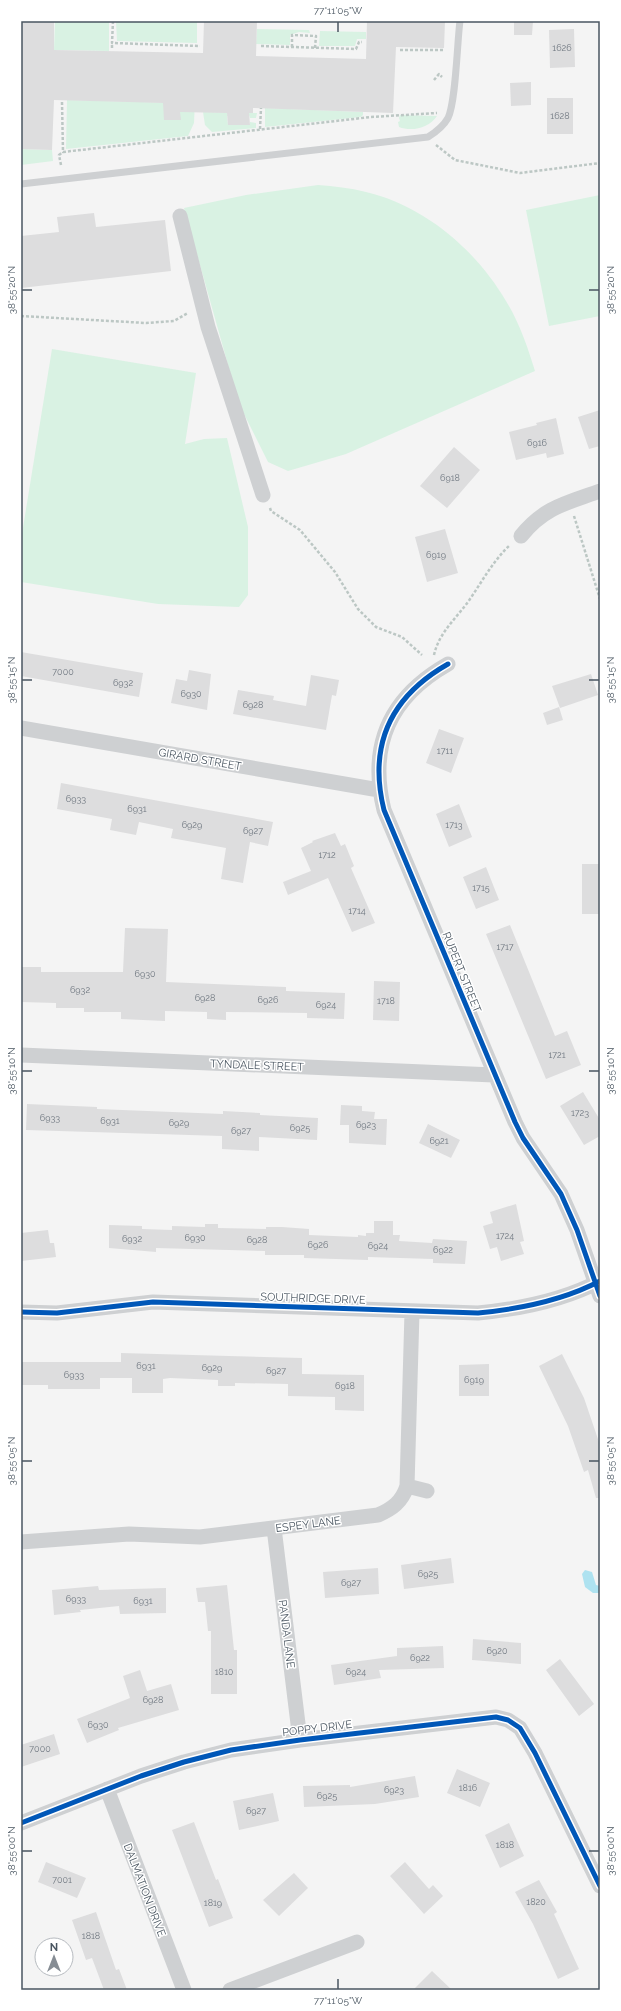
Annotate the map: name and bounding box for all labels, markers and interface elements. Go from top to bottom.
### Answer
text: 77°11'05"W [314,5,363,16]
house number: 1626 [552,43,572,53]
house number: 1628 [550,111,570,121]
text: 38°55'20"N [6,266,17,314]
text: 38°55'20"N [605,266,616,314]
house number: 6916 [527,438,548,448]
house number: 6918 [440,473,460,483]
house number: 6919 [426,550,446,560]
text: 38°55'15"N [6,657,17,703]
text: 38°55'15"N [605,657,616,703]
house number: 7000 [52,667,74,677]
house number: 6932 [113,678,133,688]
house number: 6930 [180,689,202,699]
house number: 6928 [243,700,263,710]
street label: GIRARD STREET [158,746,243,773]
house number: 1711 [437,746,453,756]
house number: 6933 [66,794,86,804]
house number: 6931 [127,804,147,814]
house number: 6929 [182,820,202,830]
house number: 1713 [445,820,463,830]
house number: 6927 [243,826,263,836]
house number: 1712 [318,850,336,860]
house number: 1715 [472,883,490,893]
house number: 1714 [348,906,366,916]
street label: RUPERT STREET [439,930,484,1015]
house number: 1717 [496,942,514,952]
house number: 6930 [134,969,156,979]
house number: 6932 [70,985,90,995]
house number: 6928 [195,993,215,1003]
house number: 6926 [258,995,279,1005]
house number: 1718 [377,996,395,1006]
house number: 6924 [316,1000,336,1010]
text: 38°55'10"N [6,1047,17,1095]
text: 38°55'10"N [605,1047,616,1095]
house number: 1721 [548,1050,566,1060]
street label: TYNDALE STREET [210,1057,304,1074]
house number: 1723 [571,1108,589,1118]
house number: 6933 [40,1113,60,1123]
house number: 6931 [100,1116,120,1126]
house number: 6929 [169,1118,189,1128]
house number: 6923 [356,1120,376,1130]
house number: 6925 [290,1123,310,1133]
house number: 6927 [231,1126,251,1136]
house number: 6921 [429,1136,449,1146]
house number: 1724 [496,1231,514,1241]
house number: 6930 [184,1233,206,1243]
house number: 6932 [122,1234,142,1244]
house number: 6928 [247,1235,267,1245]
house number: 6926 [308,1240,329,1250]
house number: 6924 [368,1241,388,1251]
house number: 6922 [433,1245,453,1255]
street label: SOUTHRIDGE DRIVE [260,1290,366,1307]
house number: 6931 [136,1361,156,1371]
house number: 6929 [202,1363,222,1373]
house number: 6927 [266,1366,286,1376]
house number: 6933 [64,1370,84,1380]
house number: 6919 [464,1375,484,1385]
house number: 6918 [335,1381,355,1391]
text: 38°55'05"N [6,1437,17,1485]
text: 38°55'05"N [605,1437,616,1485]
street label: ESPEY LANE [275,1514,342,1535]
house number: 6925 [418,1569,438,1579]
house number: 6927 [341,1578,361,1588]
house number: 6933 [66,1594,86,1604]
house number: 6931 [133,1596,153,1606]
street label: PANDA LANE [276,1599,297,1669]
house number: 6920 [487,1646,508,1656]
house number: 6922 [410,1653,430,1663]
house number: 1810 [215,1667,234,1677]
house number: 6924 [346,1667,366,1677]
house number: 6928 [143,1695,163,1705]
street label: POPPY DRIVE [281,1718,353,1739]
house number: 6930 [87,1720,109,1730]
house number: 7000 [29,1744,51,1754]
house number: 1816 [459,1783,478,1793]
house number: 6923 [384,1785,404,1795]
house number: 6925 [317,1791,337,1801]
house number: 6927 [246,1806,266,1816]
text: 38°55'00"N [6,1826,17,1876]
text: 38°55'00"N [605,1826,616,1876]
house number: 1818 [496,1840,514,1850]
street label: DALMATION DRIVE [121,1842,168,1939]
house number: 7001 [52,1875,72,1885]
house number: 1820 [526,1897,546,1907]
house number: 1819 [204,1898,222,1908]
house number: 1818 [82,1931,100,1941]
north arrow [34,1937,74,1977]
text: N [50,1941,58,1954]
text: 77°11'05"W [314,1995,363,2006]

